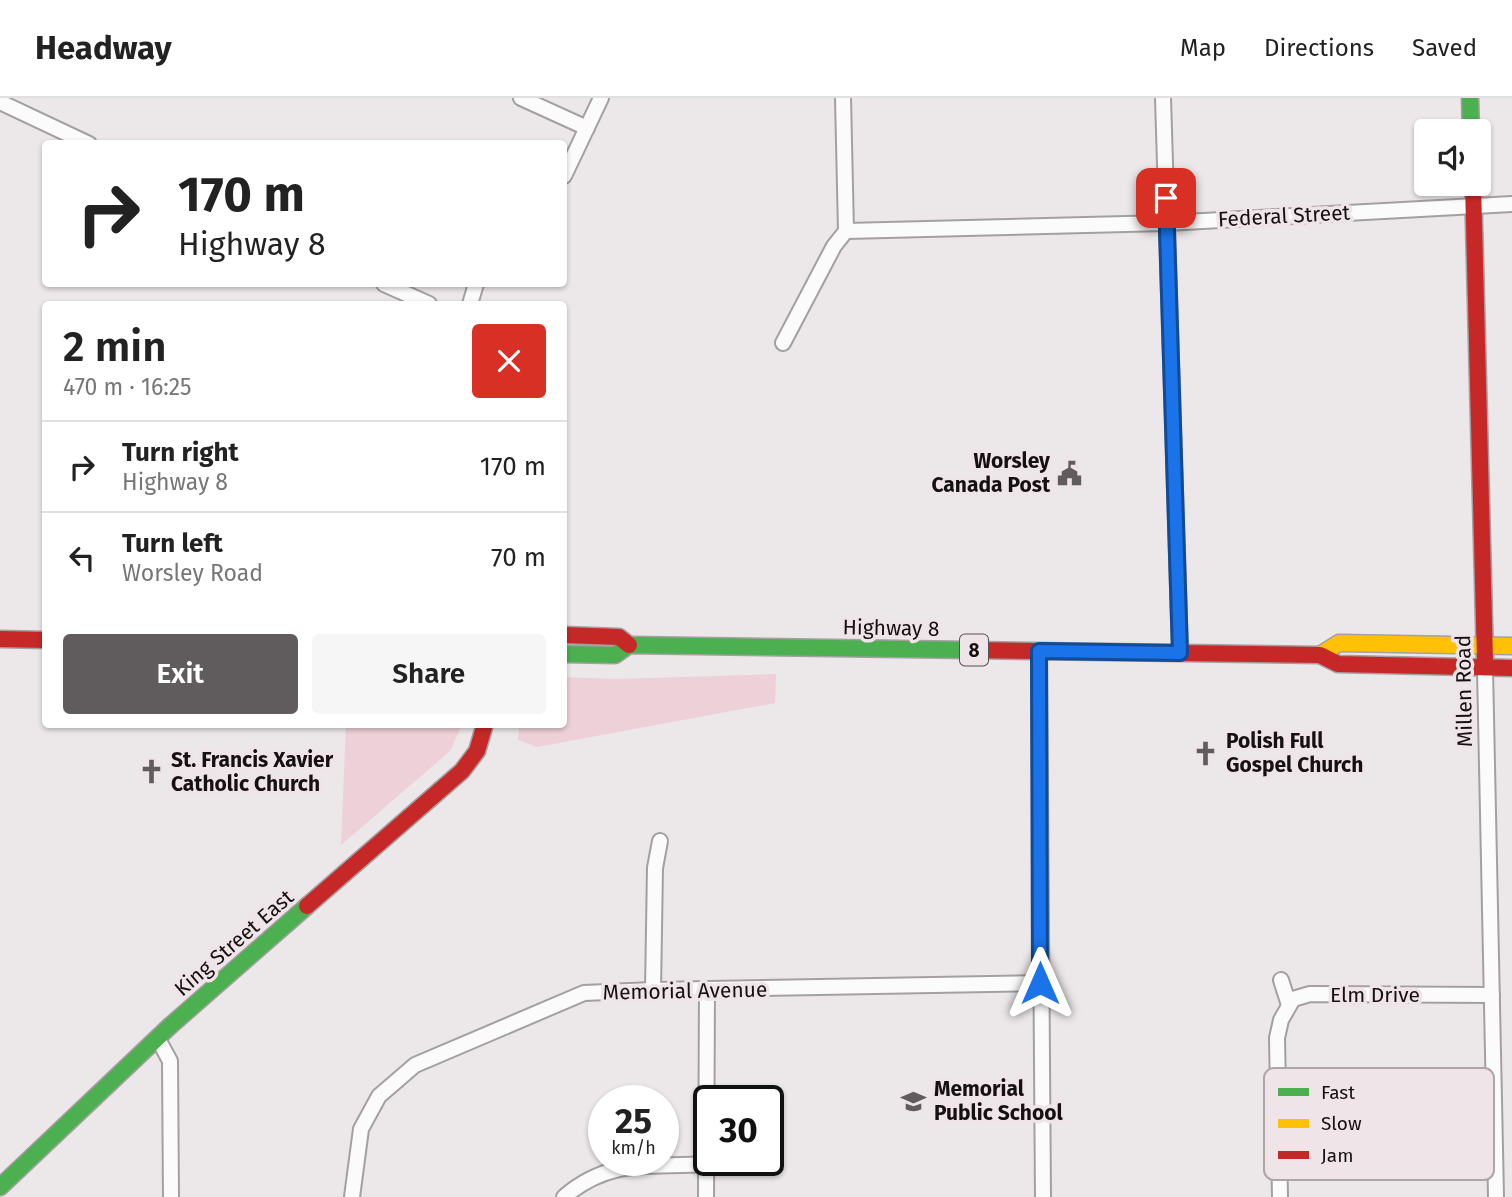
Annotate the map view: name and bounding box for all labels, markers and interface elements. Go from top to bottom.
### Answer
text: Headway [35,28,172,68]
text: Map [1180,34,1226,62]
text: Directions [1264,34,1374,62]
text: Saved [1412,34,1477,62]
map controls [1414,119,1491,196]
button: sound [1414,119,1491,196]
text: 170 m [178,165,305,224]
icon: right [63,168,154,259]
pin [1136,168,1196,228]
icon: arrive [1147,179,1185,217]
street label: Federal Street [1217,200,1351,232]
text: Highway 8 [178,225,326,263]
text: 2 min [63,322,167,372]
button: close [472,324,546,398]
text: 470 m · 16:25 [63,373,192,401]
text: Turn right [122,437,239,468]
icon: right [63,448,101,486]
place label: Worsley Canada Post [931,448,1051,498]
text: 170 m [480,451,546,482]
public building icon: Worsley Canada Post [1056,459,1084,487]
text: Highway 8 [122,468,228,496]
text: Turn left [122,528,223,559]
icon: left [63,539,101,577]
text: 70 m [491,542,546,573]
text: Worsley Road [122,559,263,587]
street label: Highway 8 [842,614,940,642]
button: Exit [63,634,298,714]
button: Share [312,634,546,714]
road number: 8 [960,635,988,666]
street label: Millen Road [1450,635,1478,747]
place label: Polish Full Gospel Church [1226,728,1363,778]
church icon: Polish Full Gospel Church [1192,739,1220,767]
place label: St. Francis Xavier Catholic Church [171,747,334,797]
church icon: St. Francis Xavier Catholic Church [137,758,165,786]
street label: King Street East [169,884,299,1002]
position arrow [1003,946,1077,1020]
street label: Memorial Avenue [602,977,768,1005]
street label: Elm Drive [1330,982,1420,1008]
legend [1264,1068,1494,1180]
place label: Memorial Public School [934,1076,1064,1126]
text: Fast [1321,1081,1355,1104]
speed limit sign: 30 [693,1085,784,1176]
school or university icon: Memorial Public School [900,1087,928,1115]
text: 25 [615,1100,652,1142]
text: Slow [1321,1112,1362,1135]
text: km/h [611,1137,656,1159]
text: Jam [1321,1144,1353,1167]

